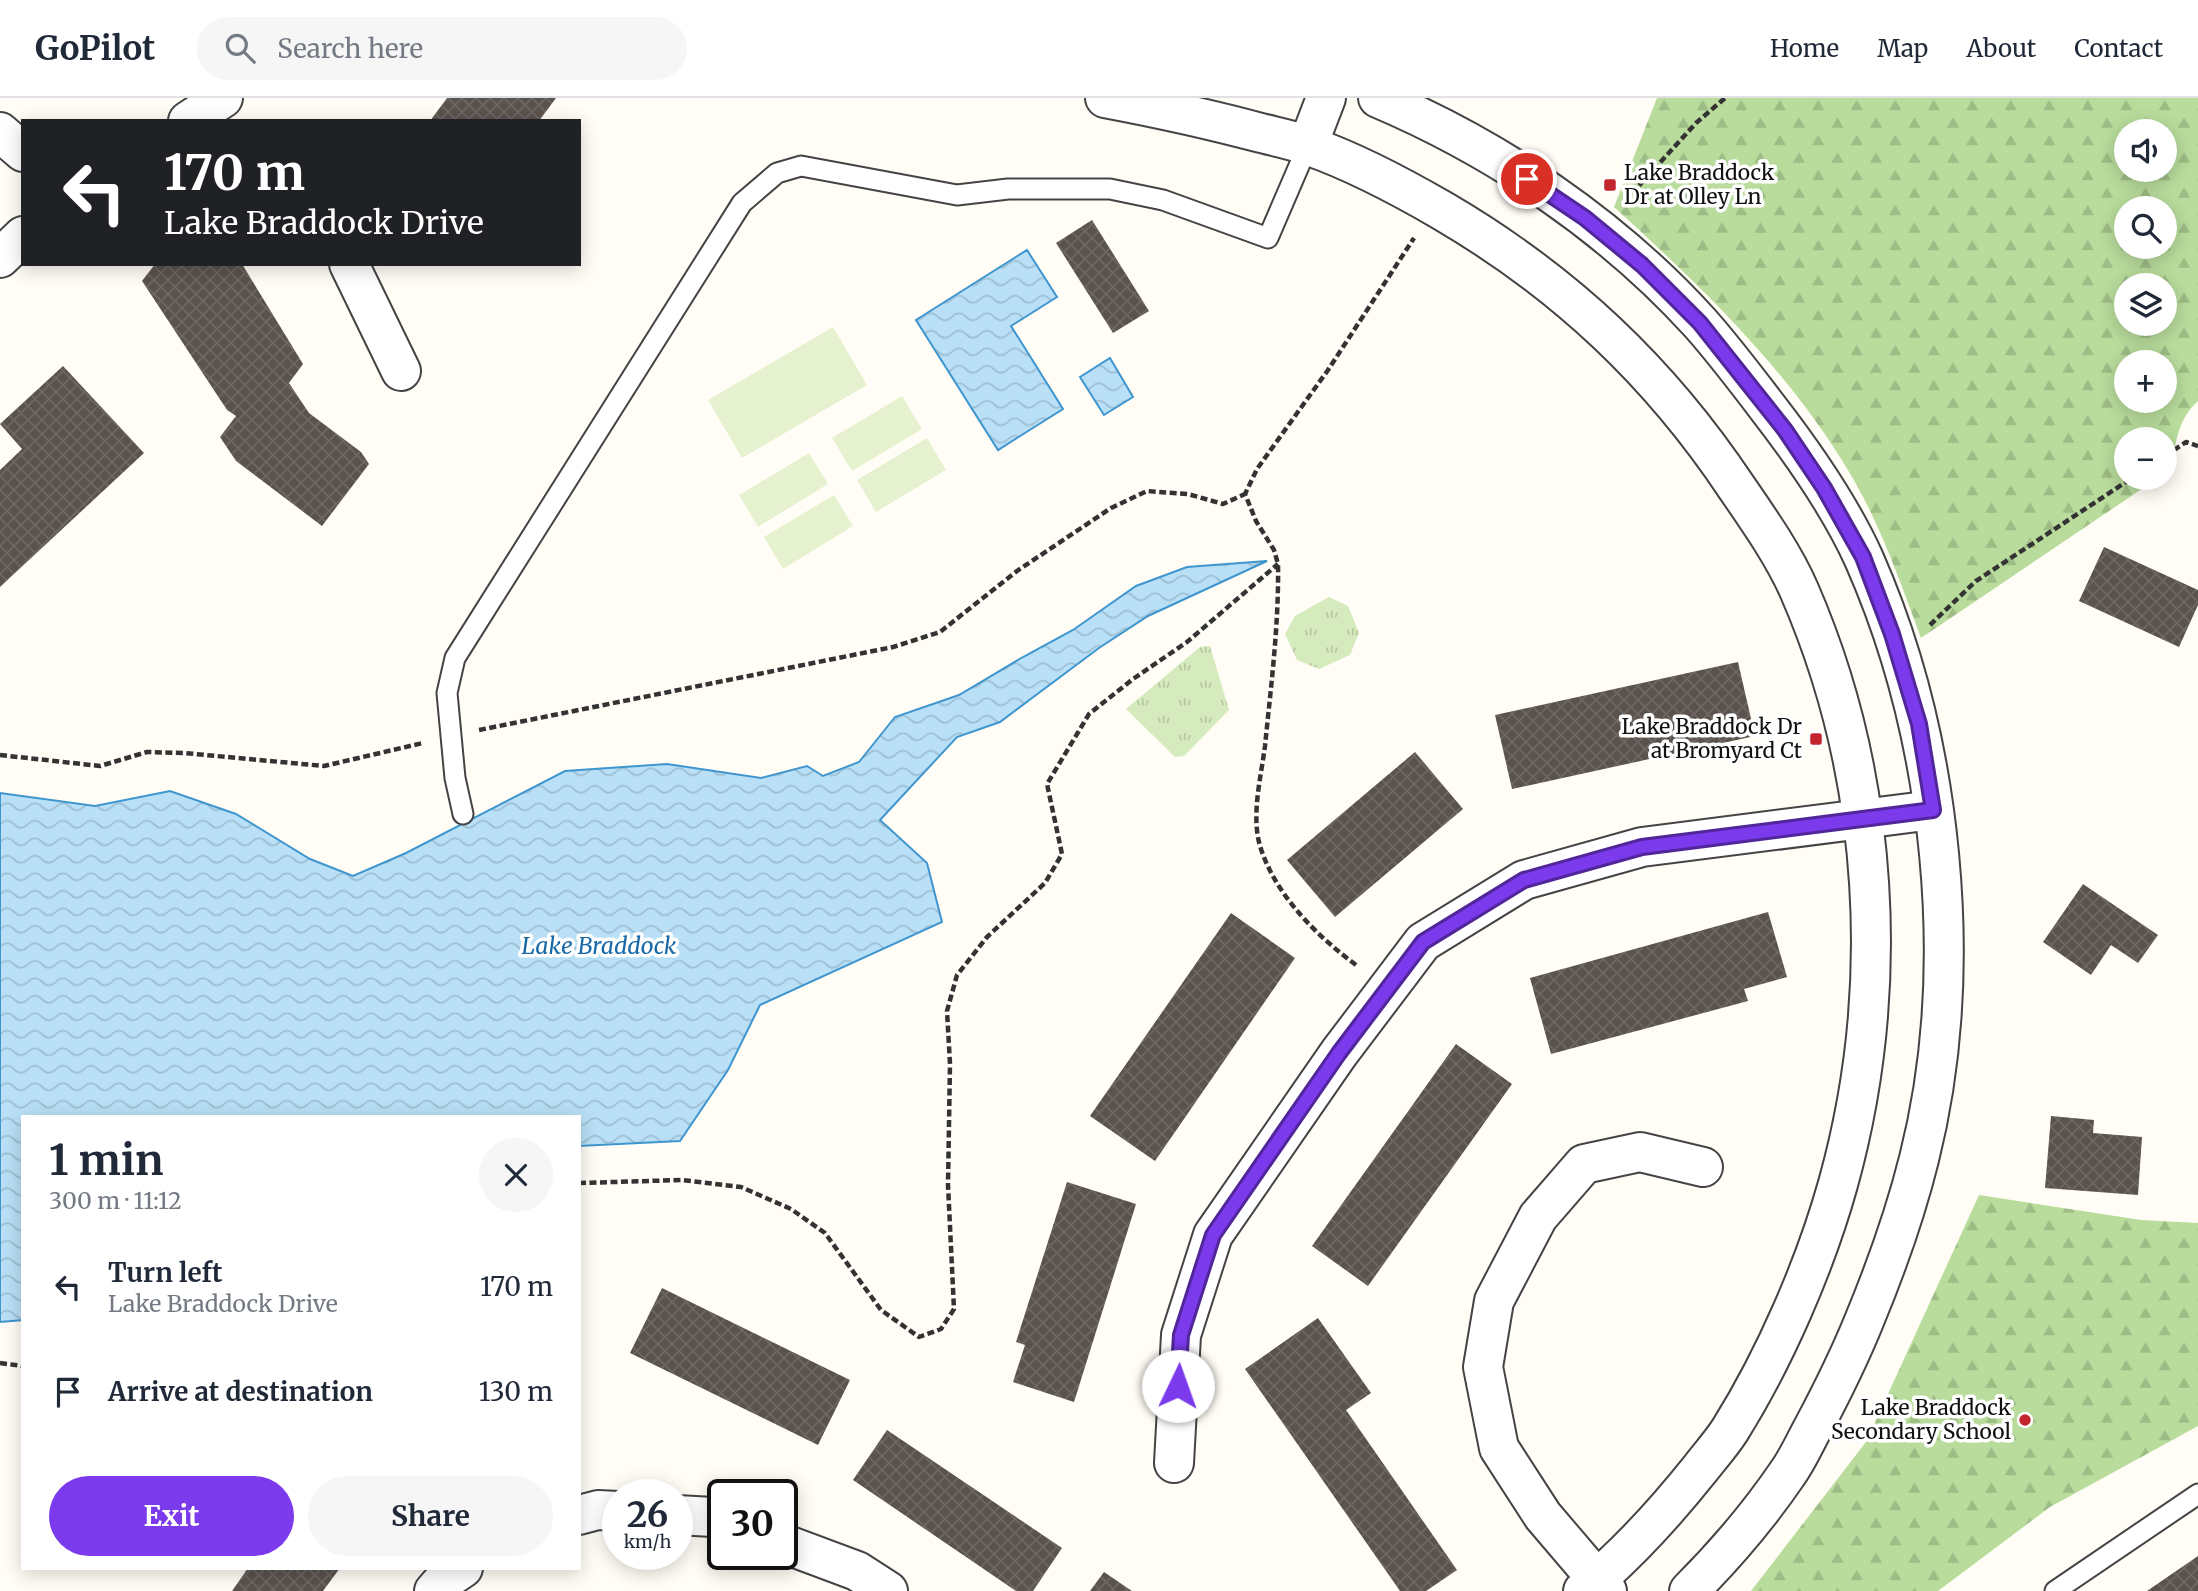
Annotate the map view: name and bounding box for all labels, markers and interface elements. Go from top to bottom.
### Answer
search box [197,17,687,80]
text: GoPilot [35,28,155,69]
icon: search [221,29,259,67]
text: Search here [277,32,423,65]
text: Home [1770,33,1839,64]
text: Map [1877,33,1928,64]
text: About [1966,33,2036,64]
text: Contact [2074,33,2163,64]
map controls [2114,119,2177,490]
button: sound [2114,119,2177,182]
text: 170 m [164,142,305,203]
icon: left [49,147,140,238]
pin [1497,149,1557,209]
place label: Lake Braddock Dr at Olley Ln [1624,159,1775,210]
icon: arrive [1508,160,1546,198]
marker: Lake Braddock Dr at Olley Ln [1602,177,1618,193]
button: search [2114,196,2177,259]
text: Lake Braddock Drive [164,203,484,243]
button: layers [2114,273,2177,336]
button: + [2114,350,2177,413]
button: − [2114,427,2177,490]
place label: Lake Braddock Dr at Bromyard Ct [1622,713,1802,764]
marker: Lake Braddock Dr at Bromyard Ct [1808,731,1824,747]
water label: Lake Braddock [522,931,677,960]
text: 1 min [49,1134,163,1186]
button: close [479,1138,553,1212]
text: 300 m · 11:12 [49,1186,182,1215]
text: Turn left [108,1256,222,1289]
icon: left [49,1268,87,1306]
text: 170 m [480,1270,553,1303]
text: Lake Braddock Drive [108,1289,338,1318]
position arrow [1141,1349,1215,1423]
icon: arrive [49,1373,87,1411]
text: Arrive at destination [108,1375,373,1408]
text: 130 m [479,1375,553,1408]
place label: Lake Braddock Secondary School [1831,1394,2012,1445]
marker: Lake Braddock Secondary School [2017,1412,2033,1428]
button: Exit [49,1476,294,1556]
button: Share [308,1476,553,1556]
speed limit sign: 30 [707,1479,798,1570]
text: 26 [627,1493,668,1537]
text: km/h [624,1530,671,1553]

